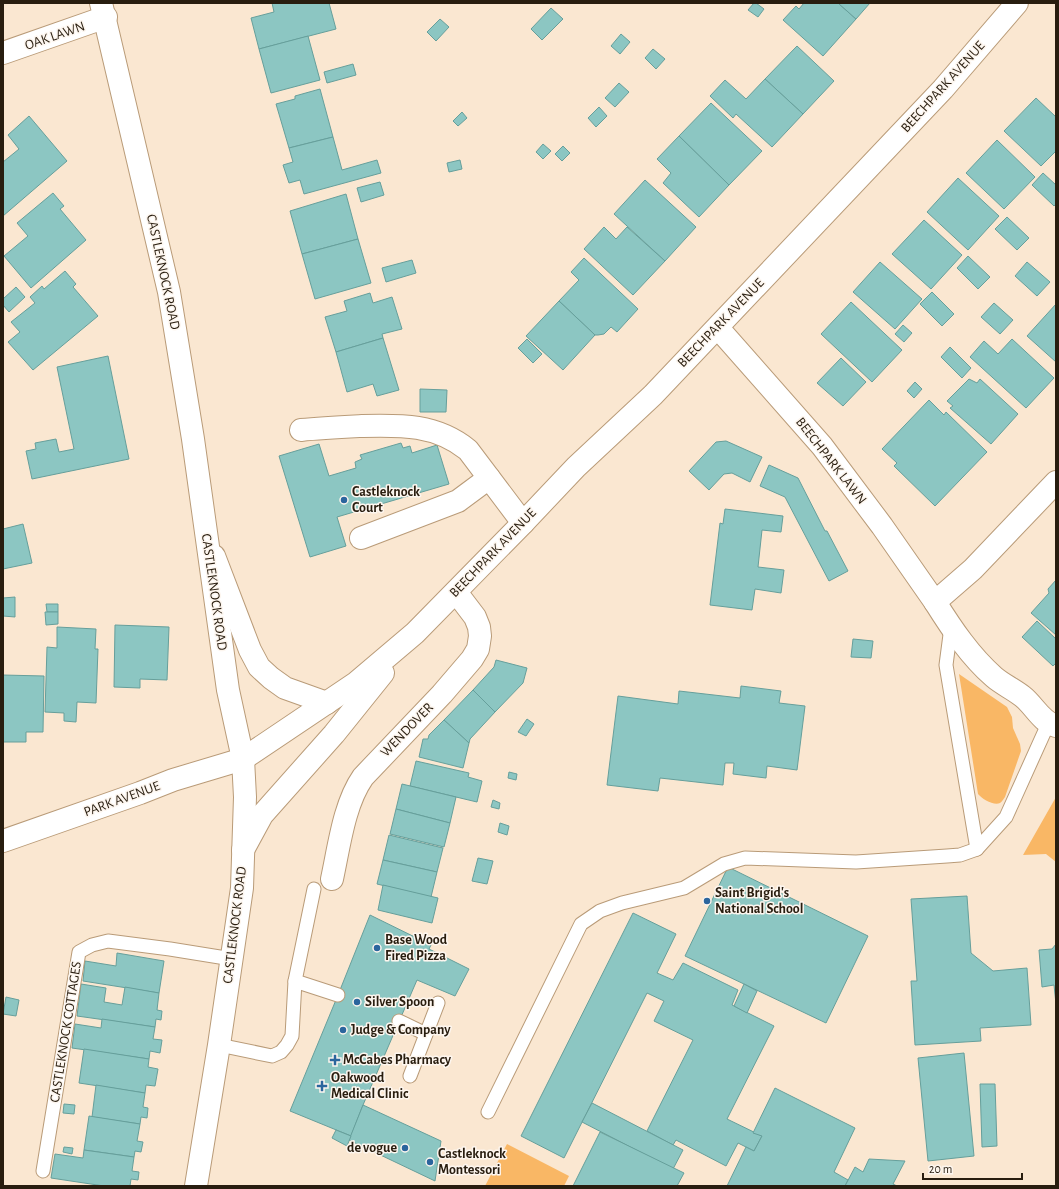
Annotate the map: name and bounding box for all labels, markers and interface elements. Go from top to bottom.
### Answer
street label: OAK LAWN [23,19,87,53]
street label: BEECHPARK AVENUE [898,38,988,135]
street label: CASTLEKNOCK ROAD [144,213,182,331]
street label: BEECHPARK AVENUE [675,276,767,370]
street label: BEECHPARK LAWN [793,415,869,507]
place label: Castleknock Court [352,485,420,515]
marker: Castleknock Court [339,495,349,505]
street label: BEECHPARK AVENUE [447,506,539,600]
street label: CASTLEKNOCK ROAD [199,533,229,651]
street label: WENDOVER [378,700,436,760]
street label: PARK AVENUE [82,779,162,819]
street label: CASTLEKNOCK ROAD [221,866,249,984]
place label: Saint Brigid's National School [715,886,803,916]
marker: Saint Brigid's National School [702,896,712,906]
place label: Base Wood Fired Pizza [385,933,448,963]
marker: Base Wood Fired Pizza [372,943,382,953]
street label: CASTLEKNOCK COTTAGES [48,961,84,1103]
place label: Silver Spoon [365,995,434,1009]
marker: Silver Spoon [352,997,362,1007]
place label: Judge & Company [351,1023,451,1037]
marker: Judge & Company [338,1025,348,1035]
place label: McCabes Pharmacy [343,1053,452,1067]
marker: McCabes Pharmacy [330,1055,340,1065]
place label: Oakwood Medical Clinic [331,1071,409,1101]
marker: Oakwood Medical Clinic [316,1080,328,1092]
place label: de vogue [347,1141,397,1155]
marker: de vogue [400,1143,410,1153]
place label: Castleknock Montessori [438,1147,506,1177]
scale bar [923,1155,1022,1181]
marker: Castleknock Montessori [425,1157,435,1167]
text: 20 m [929,1163,952,1175]

